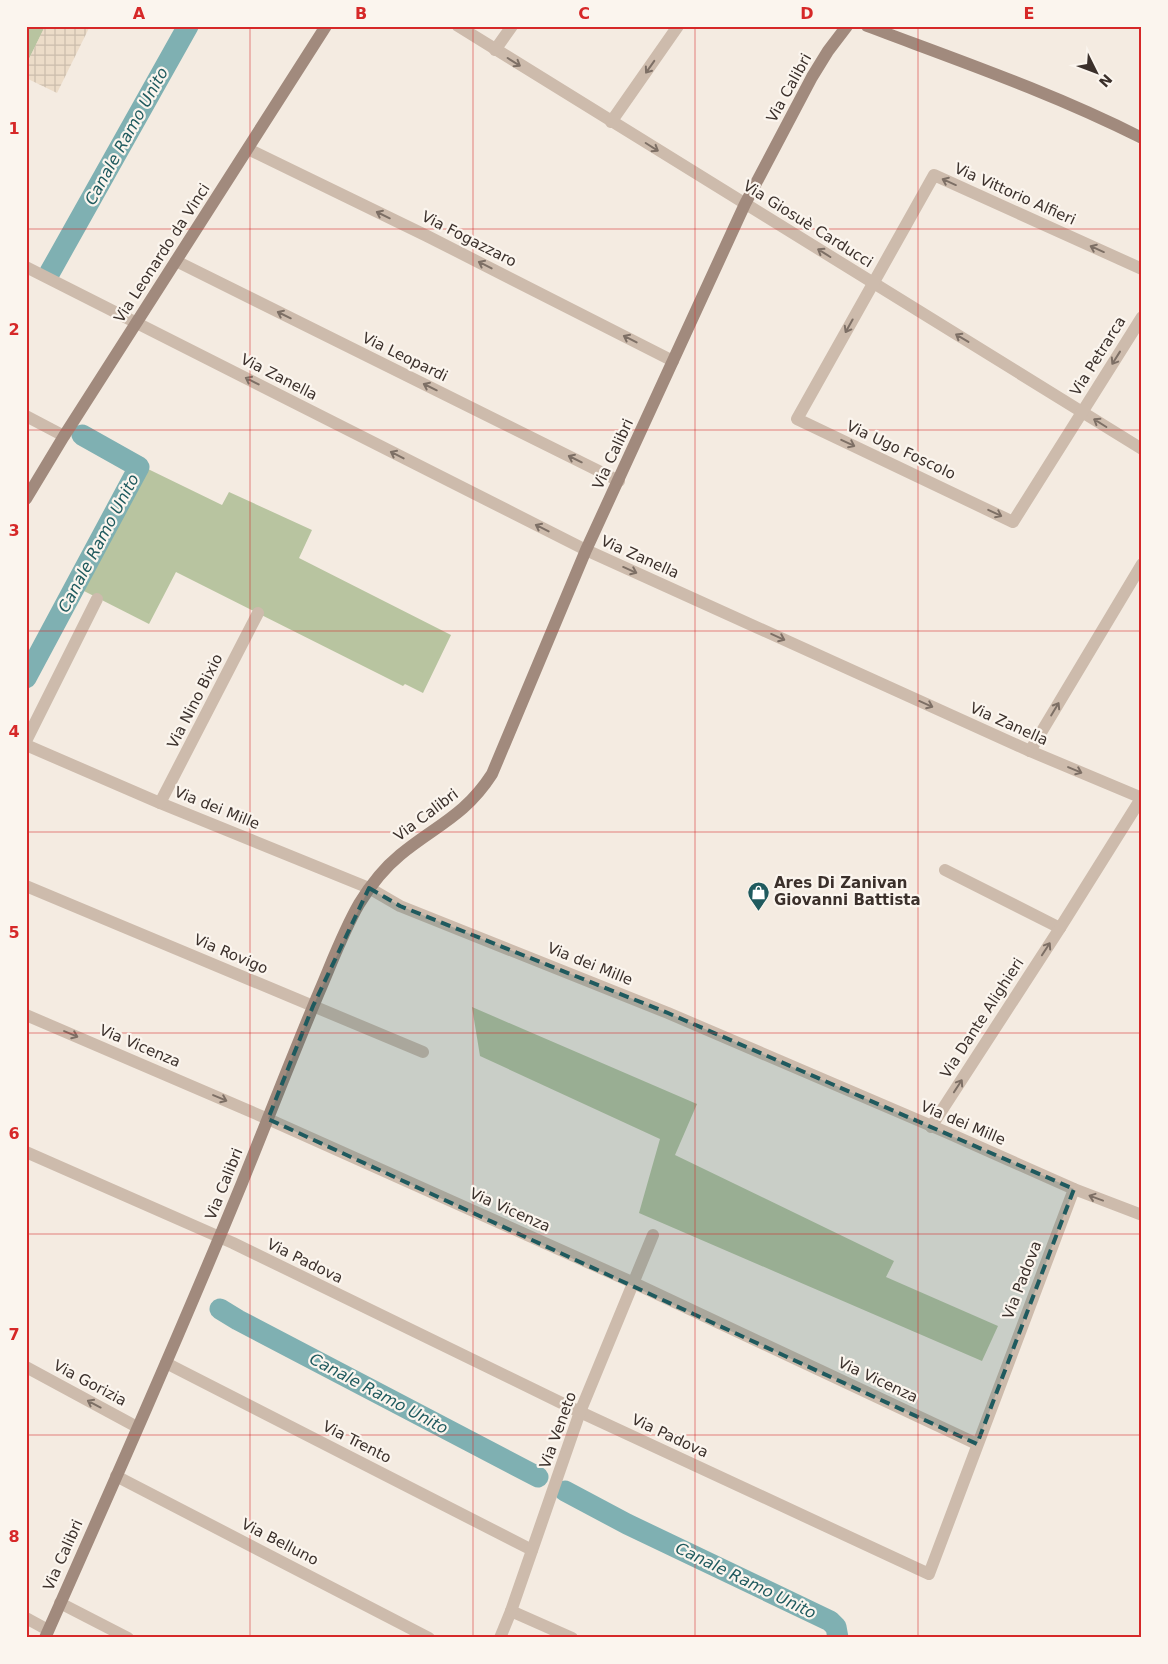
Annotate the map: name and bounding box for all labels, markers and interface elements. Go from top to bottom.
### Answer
text: A [133,4,146,23]
text: B [355,4,367,23]
text: C [578,4,590,23]
text: D [800,4,814,23]
text: E [1024,4,1034,23]
north arrow [1070,48,1120,98]
street label: Via Calibri [763,50,815,126]
one-way arrow [507,56,521,67]
one-way arrow [645,59,655,73]
water label: Canale Ramo Unito [81,64,172,208]
text: N [1096,71,1116,90]
text: 1 [8,119,20,138]
one-way arrow [645,143,659,153]
street label: Via Vittorio Alfieri [952,159,1078,229]
street label: Via Giosuè Carducci [740,177,876,271]
one-way arrow [942,177,957,186]
street label: Via Leonardo da Vinci [110,180,214,326]
street label: Via Fogazzaro [419,207,519,271]
one-way arrow [376,210,391,219]
one-way arrow [1090,243,1105,253]
one-way arrow [817,248,831,258]
one-way arrow [478,260,493,269]
one-way arrow [277,310,292,319]
street label: Via Petrarca [1066,313,1130,399]
one-way arrow [843,318,853,333]
text: 2 [8,320,20,339]
street label: Via Leopardi [359,329,451,385]
one-way arrow [955,333,969,343]
one-way arrow [622,334,637,344]
street label: Via Zanella [238,350,320,404]
one-way arrow [1111,351,1121,365]
one-way arrow [245,376,260,386]
one-way arrow [422,382,437,392]
street label: Via Calibri [589,416,637,492]
street label: Via Ugo Foscolo [844,417,958,483]
one-way arrow [1094,418,1108,428]
one-way arrow [840,439,855,448]
one-way arrow [390,450,405,460]
one-way arrow [568,454,583,463]
water label: Canale Ramo Unito [54,471,143,616]
one-way arrow [987,509,1002,518]
text: 3 [8,521,20,540]
one-way arrow [535,523,550,533]
street label: Via Zanella [598,532,682,582]
one-way arrow [622,566,637,576]
one-way arrow [770,633,785,643]
street label: Via Nino Bixio [163,651,227,751]
street label: Via Zanella [967,699,1051,749]
one-way arrow [918,700,933,710]
one-way arrow [1050,703,1060,717]
text: 4 [8,722,20,741]
one-way arrow [1067,766,1082,776]
street label: Via dei Mille [172,783,262,833]
street label: Via Calibri [390,785,462,845]
place label: Ares Di Zanivan Giovanni Battista [774,874,921,909]
shop icon: Ares Di Zanivan Giovanni Battista [746,880,770,911]
text: 5 [8,923,20,942]
street label: Via Rovigo [191,930,271,978]
street label: Via dei Mille [545,939,635,989]
one-way arrow [1041,943,1051,957]
street label: Via Dante Alighieri [936,955,1028,1081]
street label: Via Vicenza [97,1021,183,1071]
one-way arrow [63,1029,78,1039]
one-way arrow [953,1079,963,1093]
one-way arrow [212,1094,227,1104]
street label: Via dei Mille [918,1097,1008,1149]
text: 6 [8,1124,20,1143]
street label: Via Calibri [201,1145,247,1223]
street label: Via Vicenza [467,1184,553,1236]
one-way arrow [1089,1192,1104,1202]
street label: Via Padova [264,1235,346,1287]
street label: Via Padova [999,1238,1045,1322]
text: 7 [8,1325,20,1344]
water label: Canale Ramo Unito [306,1349,451,1438]
street label: Via Vicenza [835,1354,921,1406]
street label: Via Gorizia [50,1356,130,1410]
street label: Via Veneto [536,1389,580,1471]
one-way arrow [87,1399,102,1409]
street label: Via Padova [629,1410,711,1462]
street label: Via Trento [320,1417,394,1467]
street label: Via Belluno [238,1515,322,1569]
street label: Via Calibri [39,1517,87,1593]
text: 8 [8,1527,20,1546]
water label: Canale Ramo Unito [672,1538,819,1623]

